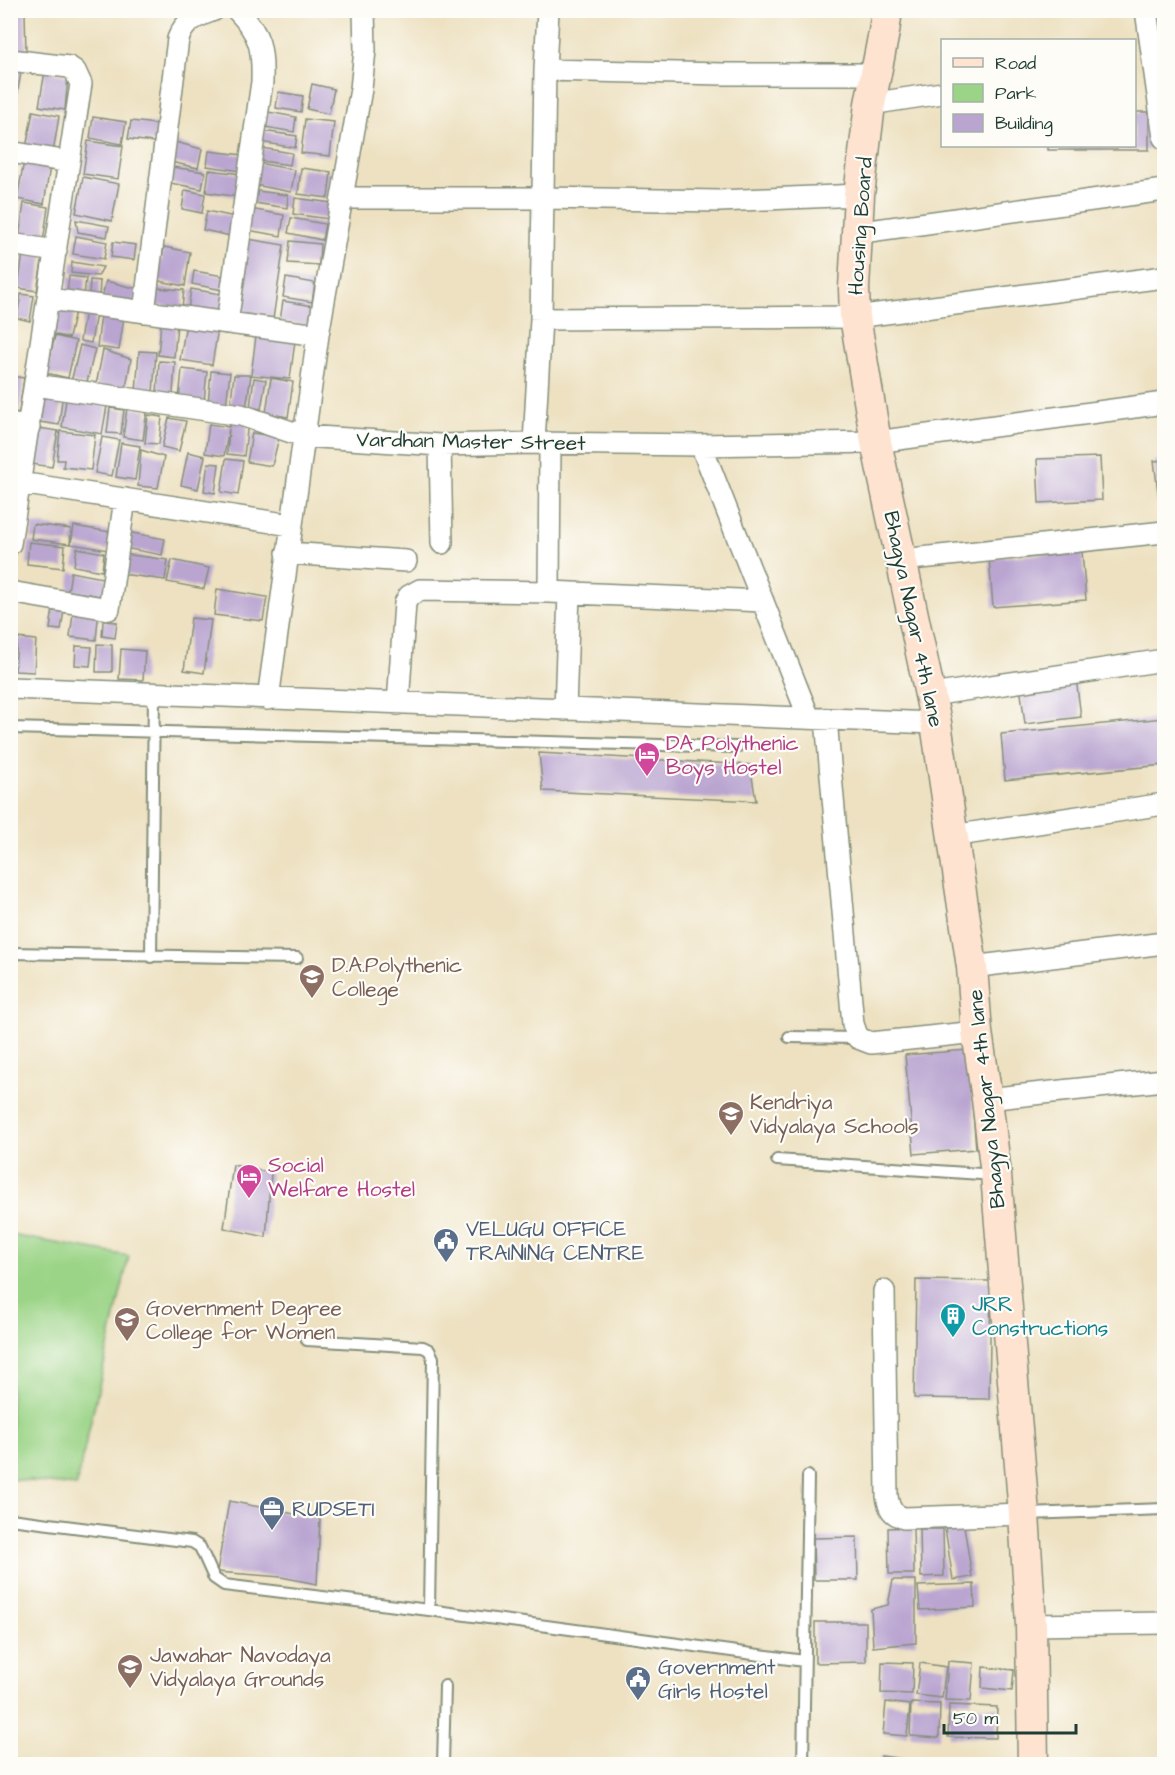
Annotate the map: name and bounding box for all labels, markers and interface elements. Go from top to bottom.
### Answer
legend [941,39,1136,147]
text: Road [995,51,1036,76]
text: Park [995,81,1037,106]
text: Building [995,111,1053,137]
street label: Housing Board [841,156,882,296]
street label: Vardhan Master Street [356,425,586,458]
street label: Bhagya Nagar 4th lane [874,508,951,730]
place label: DA Polythenic Boys Hostel [666,729,799,784]
hotel icon: DA Polythenic Boys Hostel [632,740,662,778]
place label: D.A.Polythenic College [332,951,462,1006]
school or university icon: D.A.Polythenic College [297,962,327,1000]
street label: Bhagya Nagar 4th lane [961,988,1014,1210]
place label: Kendriya Vidyalaya Schools [750,1088,919,1143]
school or university icon: Kendriya Vidyalaya Schools [716,1099,746,1137]
place label: Social Welfare Hostel [268,1151,415,1204]
hotel icon: Social Welfare Hostel [234,1162,264,1200]
place label: VELUGU OFFICE TRAINING CENTRE [466,1215,645,1268]
public building icon: VELUGU OFFICE TRAINING CENTRE [431,1226,461,1264]
place label: JRR Constructions [972,1290,1108,1343]
place label: Government Degree College for Women [146,1294,342,1349]
building icon: JRR Constructions [938,1301,968,1339]
school or university icon: Government Degree College for Women [112,1305,142,1343]
office icon: RUDSETI [257,1494,287,1532]
place label: RUDSETI [292,1495,375,1524]
place label: Jawahar Navodaya Vidyalaya Grounds [150,1641,331,1696]
school or university icon: Jawahar Navodaya Vidyalaya Grounds [115,1652,145,1690]
place label: Government Girls Hostel [658,1653,776,1706]
public building icon: Government Girls Hostel [623,1664,653,1702]
scale bar [944,1697,1076,1735]
text: 50 m [953,1706,998,1731]

